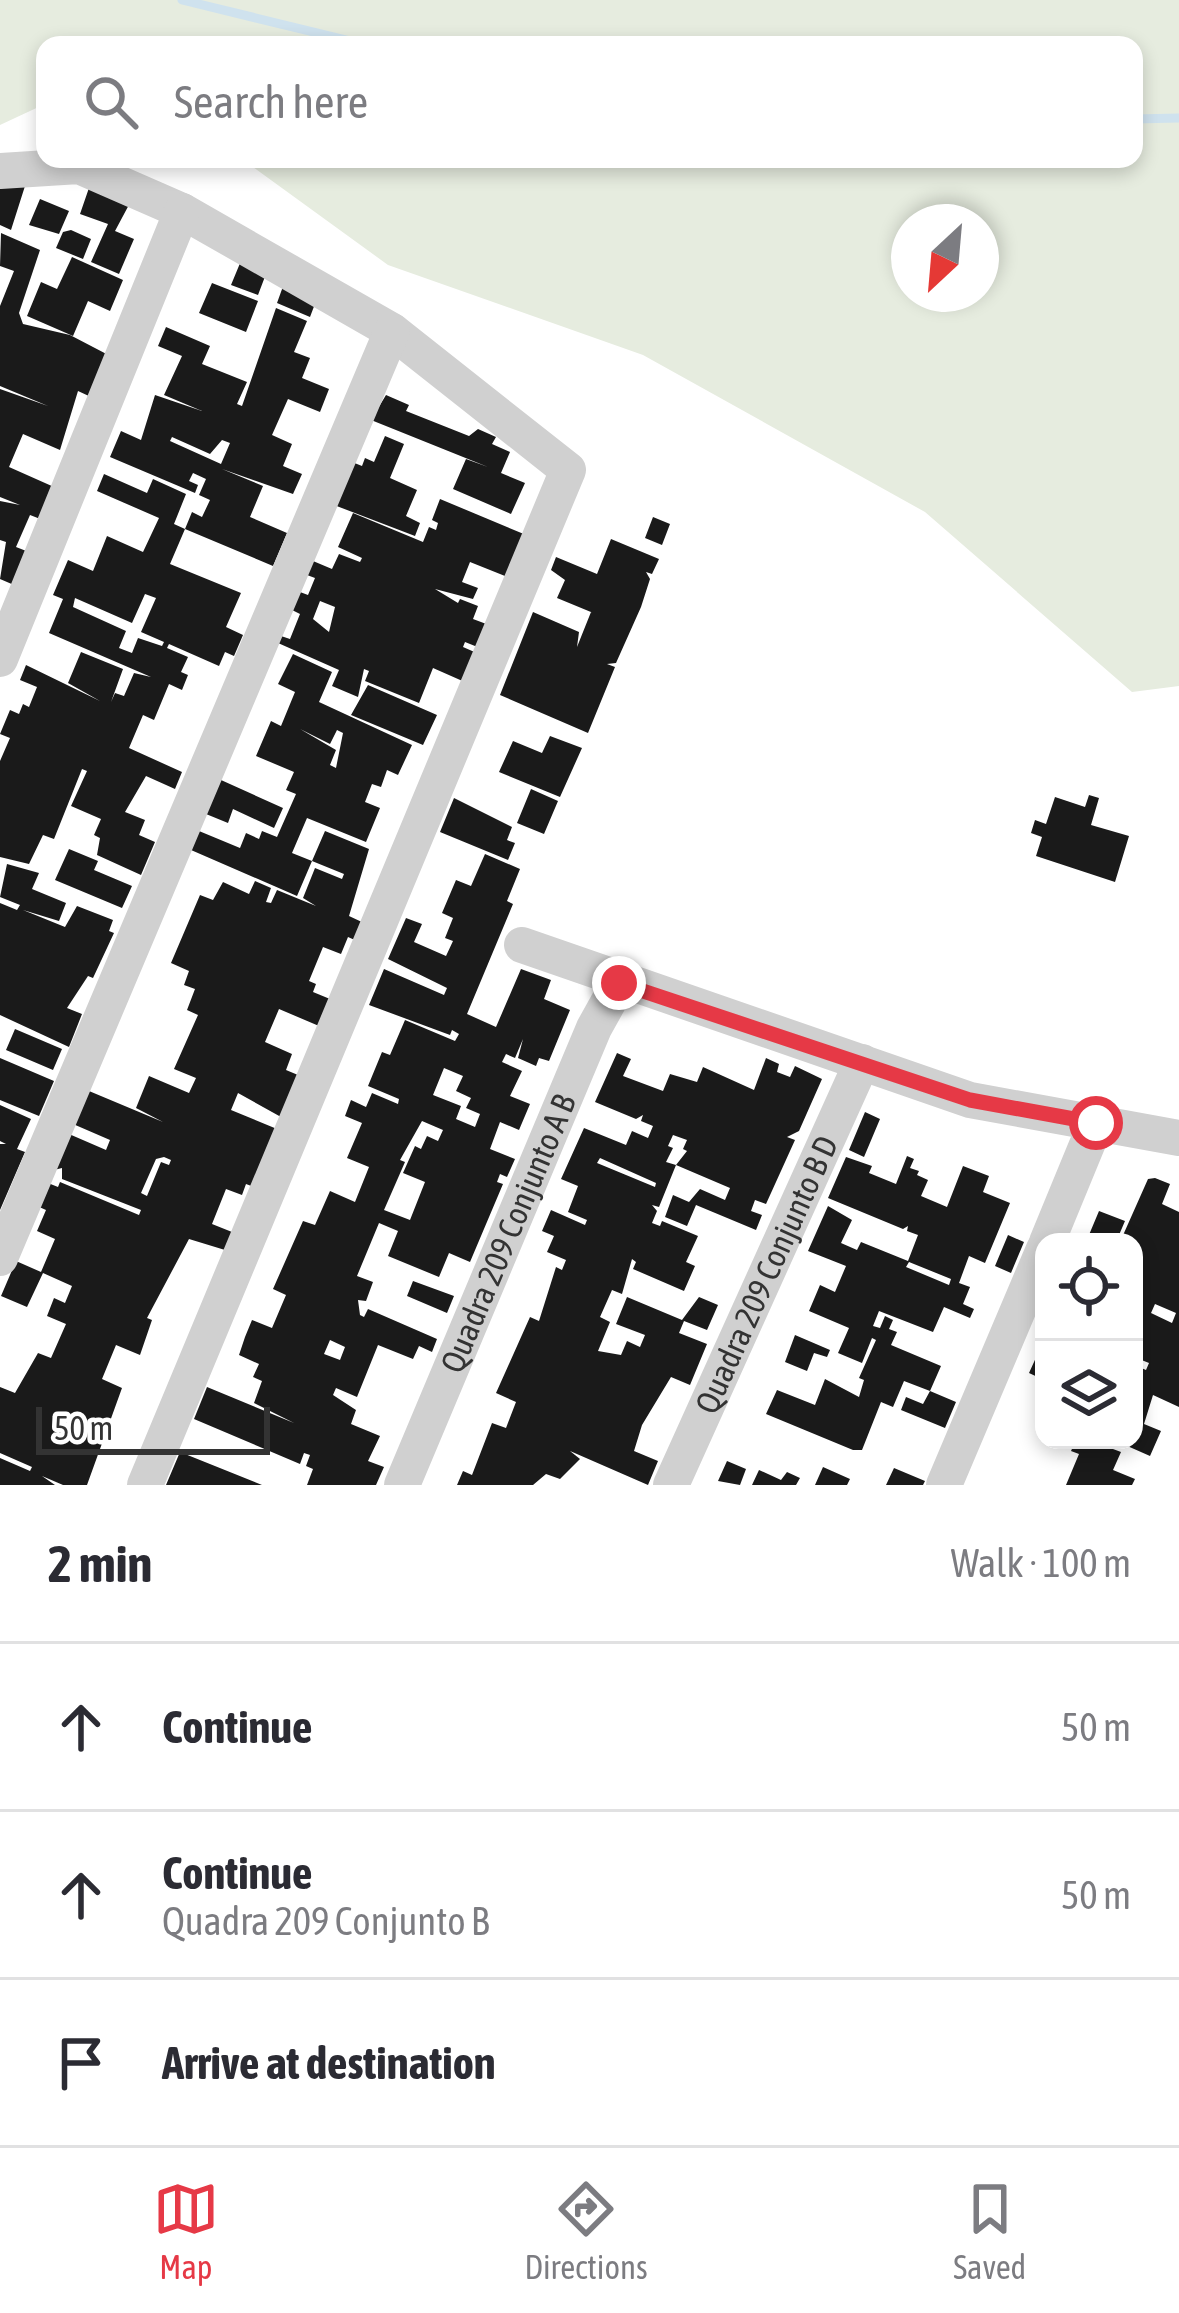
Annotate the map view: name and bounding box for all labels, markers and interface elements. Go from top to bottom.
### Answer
search box [36,36,1143,168]
icon: search [78,69,144,135]
text: Search here [174,76,368,128]
north arrow [891,204,999,312]
route end [592,956,646,1010]
street label: Quadra 209 Conjunto A B [433,1088,583,1378]
route start [1069,1096,1123,1150]
street label: Quadra 209 Conjunto B D [687,1130,845,1419]
map controls [1035,1233,1143,1449]
button: locate [1035,1233,1143,1341]
button: layers [1035,1341,1143,1449]
scale bar [36,1401,270,1454]
text: 50 m [54,1409,113,1447]
text: 2 min [48,1534,152,1593]
text: Walk · 100 m [951,1541,1131,1585]
icon: ahead [48,1694,114,1760]
text: Continue [162,1701,313,1753]
text: 50 m [1061,1705,1131,1749]
text: Continue [162,1847,313,1899]
icon: ahead [48,1862,114,1928]
text: 50 m [1061,1873,1131,1917]
text: Quadra 209 Conjunto B [162,1899,489,1943]
icon: arrive [48,2030,114,2096]
text: Arrive at destination [162,2037,496,2089]
tab: Map [153,2176,219,2286]
tab: Directions [524,2176,648,2286]
tab: Saved [953,2176,1026,2286]

